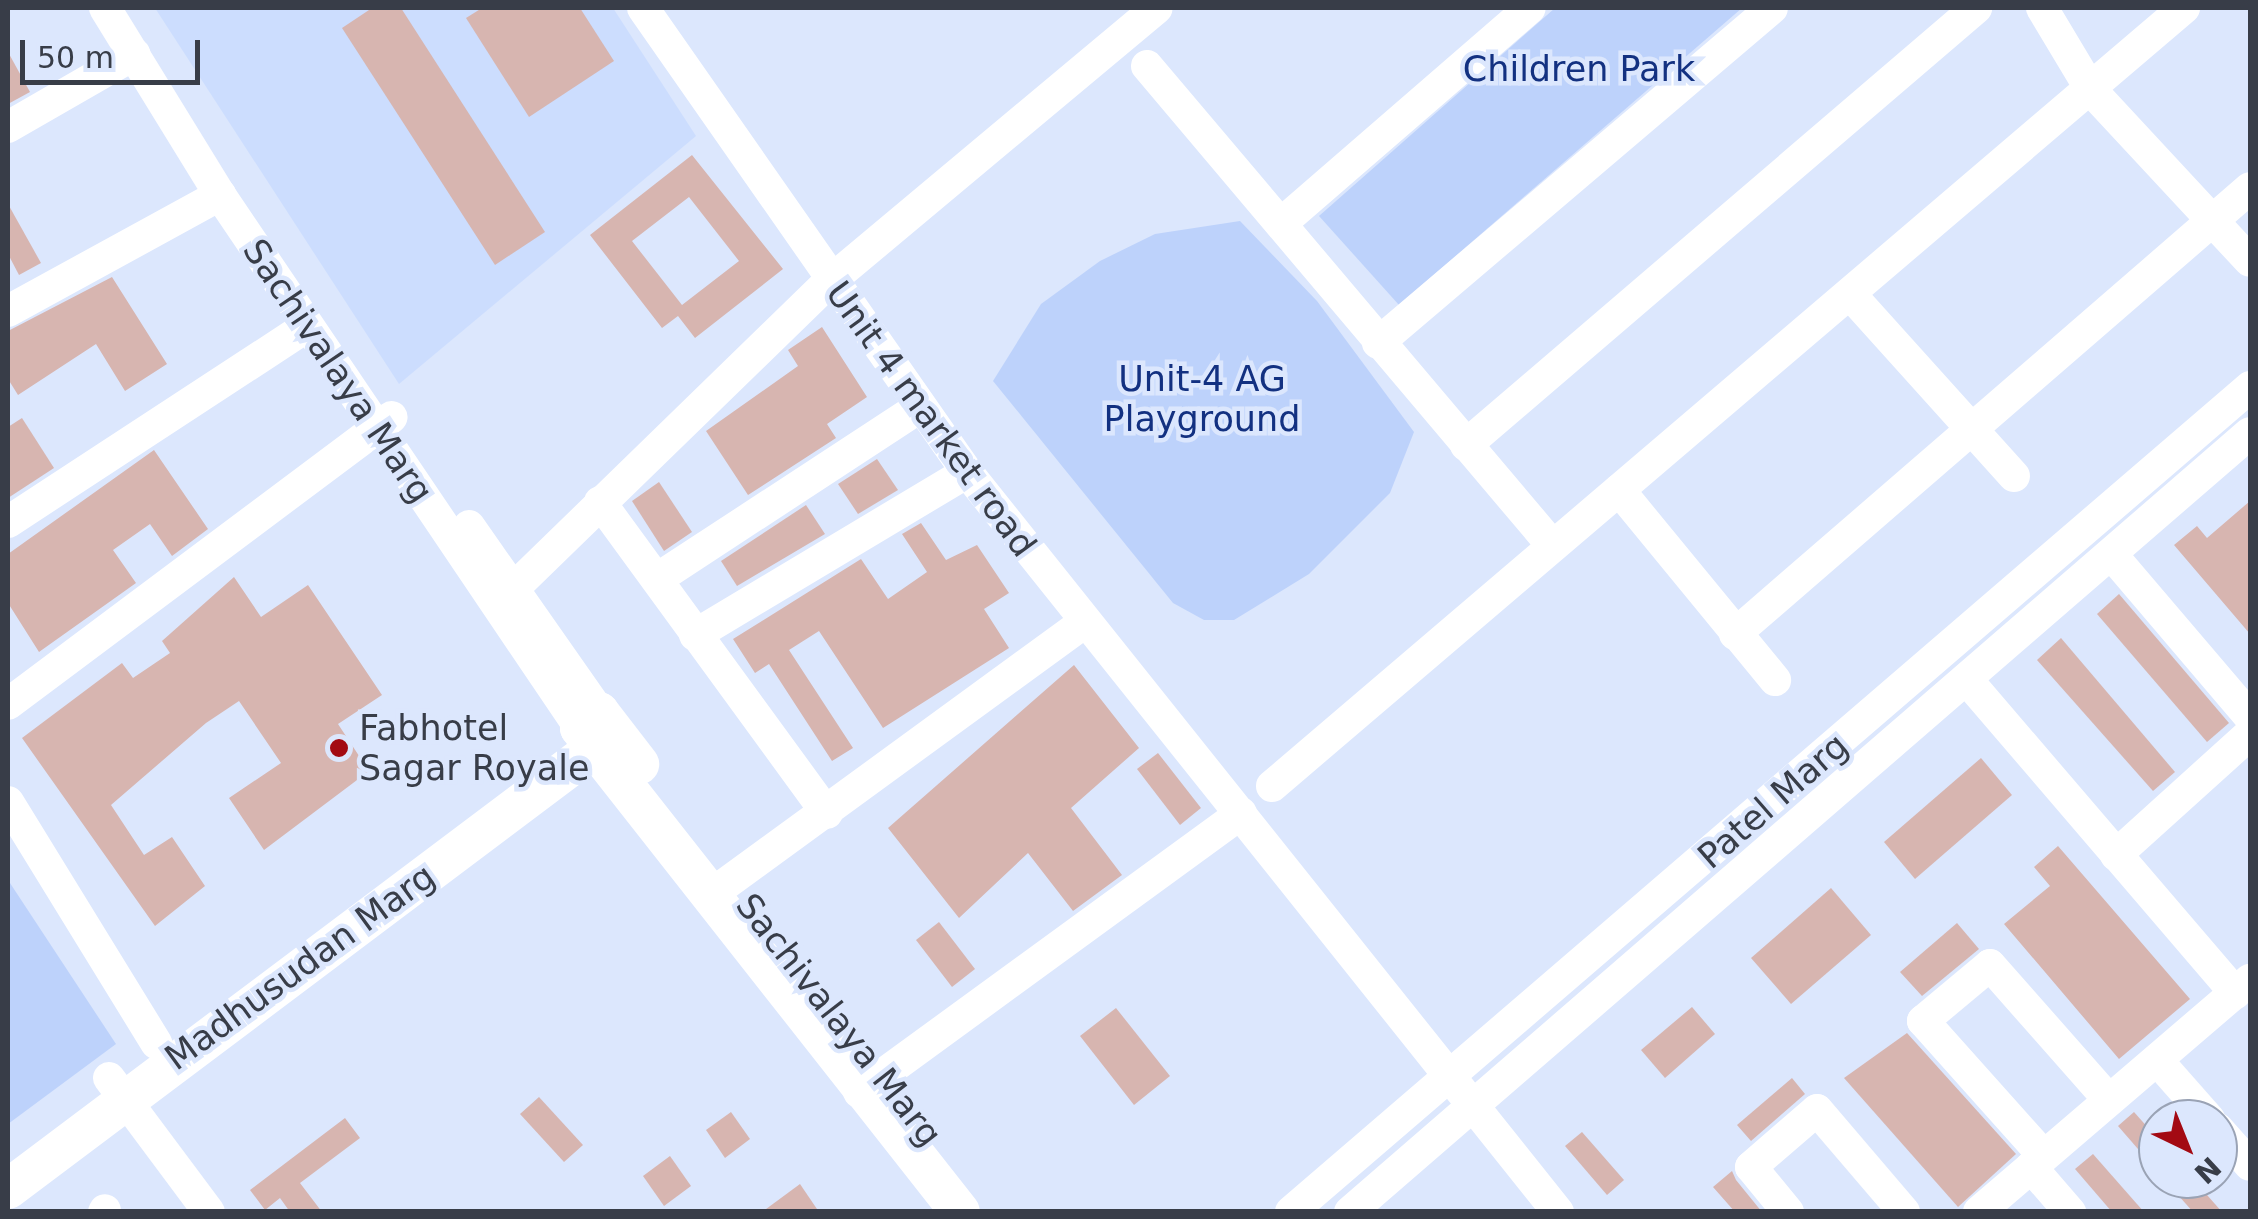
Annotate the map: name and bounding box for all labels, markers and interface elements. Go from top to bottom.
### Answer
scale bar [25,20,205,82]
text: 50 m [37,40,114,75]
park label: Children Park [1463,48,1695,90]
street label: Sachivalaya Marg [234,231,442,511]
street label: Unit 4 market road [817,273,1045,565]
park label: Unit-4 AG Playground [1104,358,1300,440]
place label: Fabhotel Sagar Royale [359,707,589,789]
street label: Patel Marg [1690,725,1856,877]
marker: Fabhotel Sagar Royale [328,737,350,759]
street label: Madhusudan Marg [157,855,443,1079]
street label: Sachivalaya Marg [727,885,951,1155]
north arrow [2138,1099,2238,1199]
text: N [2188,1150,2227,1190]

